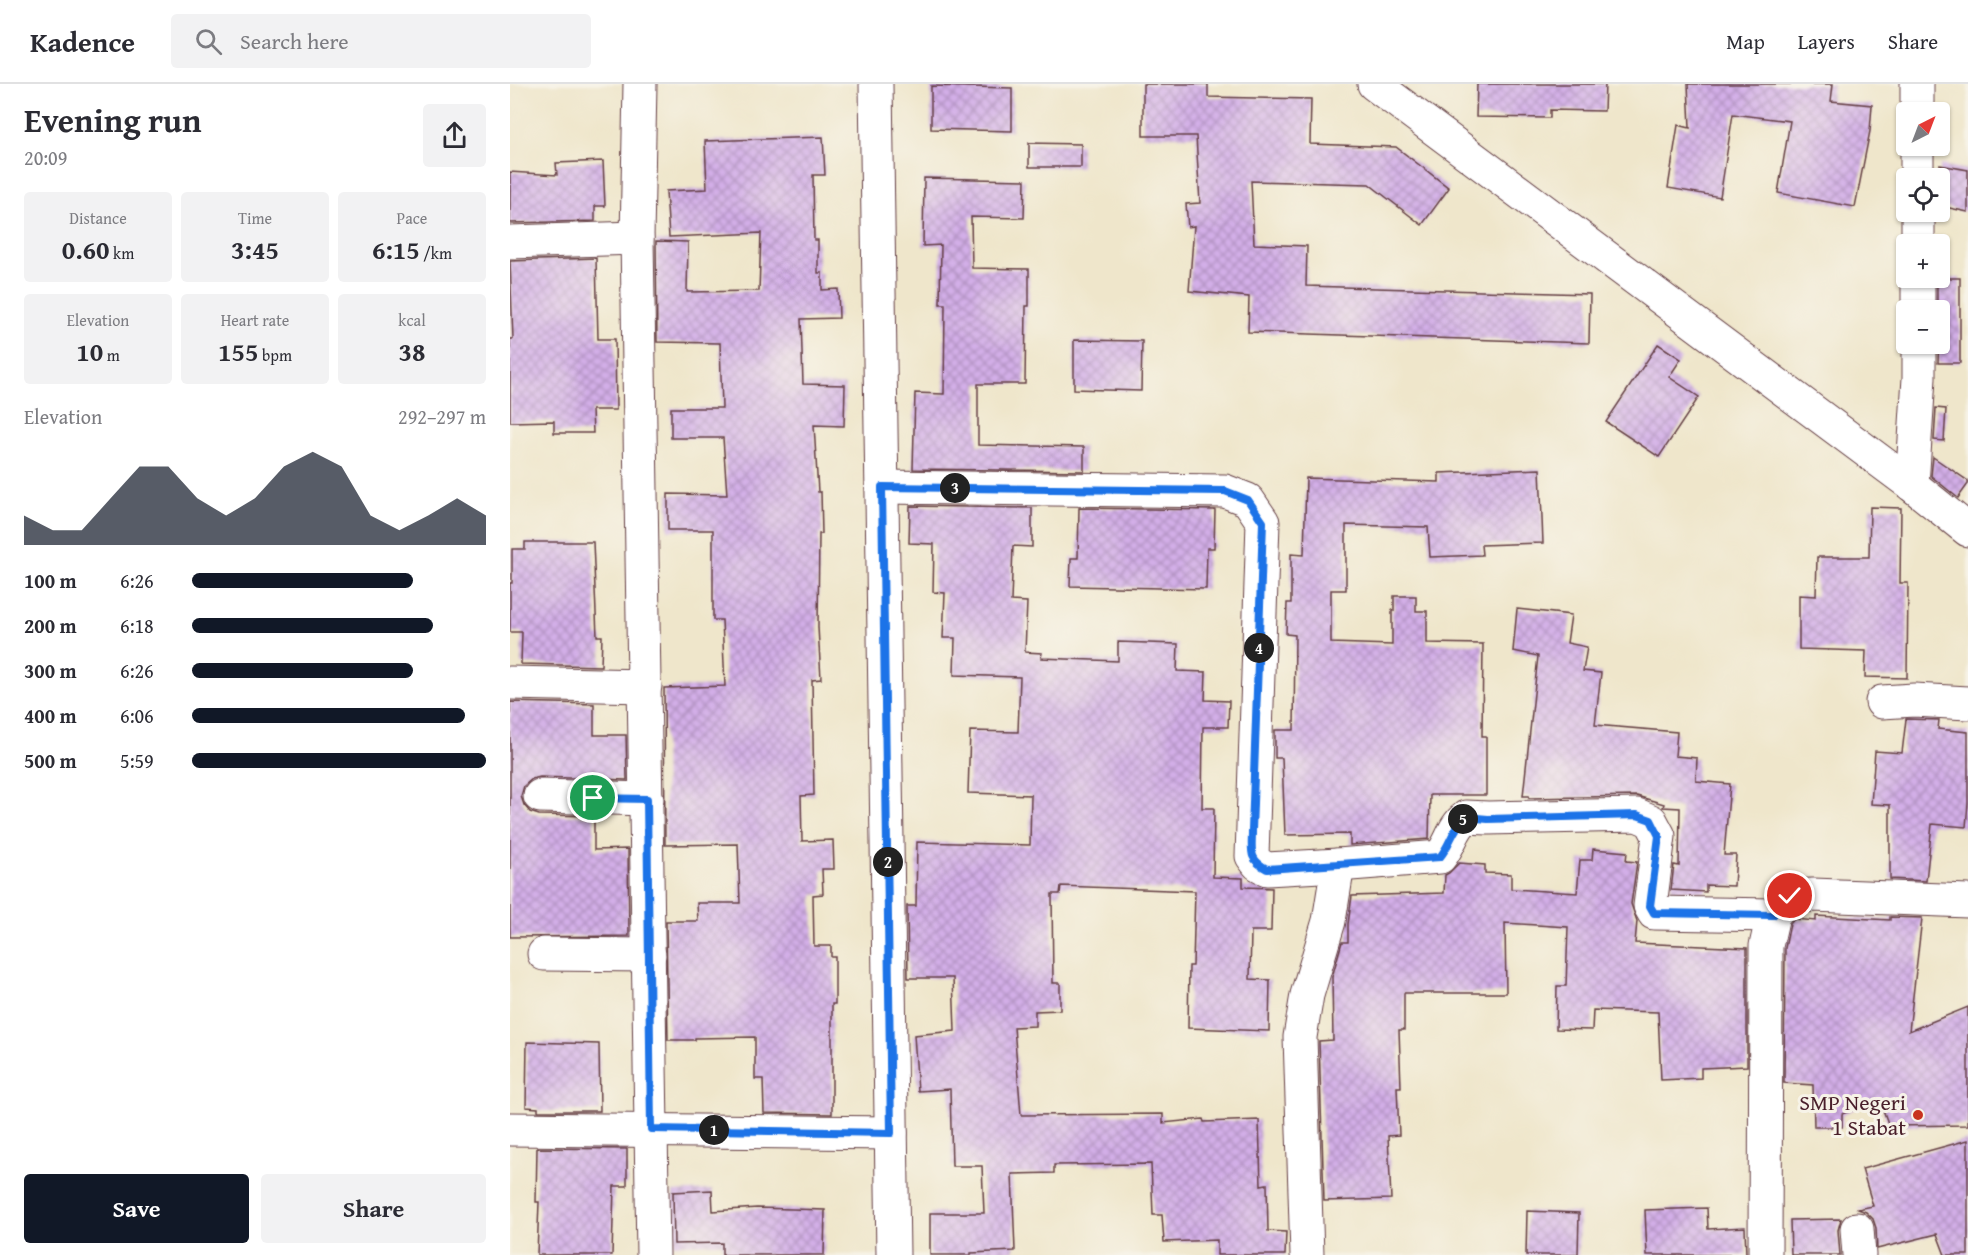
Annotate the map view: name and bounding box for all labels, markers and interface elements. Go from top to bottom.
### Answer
search box [171,14,591,68]
text: Kadence [30,21,135,62]
icon: search [192,25,225,58]
text: Search here [240,25,349,57]
text: Map [1726,26,1765,57]
text: Layers [1798,26,1855,57]
text: Share [1888,26,1938,57]
text: Evening run [24,96,201,144]
north arrow [1896,102,1950,156]
map controls [1896,102,1950,354]
button: share [423,104,486,167]
text: 20:09 [24,143,67,172]
button: locate [1896,168,1950,222]
text: Distance [69,206,127,230]
text: Time [238,206,272,230]
text: Pace [397,206,427,230]
text: 0.60 [62,230,110,269]
text: 3:45 [231,230,279,269]
text: 6:15 [372,230,420,269]
button: + [1896,234,1950,288]
text: km [110,241,134,265]
text: /km [420,241,452,265]
button: − [1896,300,1950,354]
text: Elevation [67,308,129,332]
text: Heart rate [221,308,289,332]
text: kcal [398,308,426,332]
text: 10 [76,332,103,371]
text: 155 [218,332,258,371]
text: 38 [399,332,425,371]
text: m [103,343,120,367]
text: bpm [258,343,292,367]
text: Elevation [24,402,102,431]
text: 292–297 m [398,402,486,431]
pin: 3 [940,473,970,503]
text: 3 [951,476,959,500]
text: 100 m [24,566,77,595]
text: 6:26 [120,566,154,595]
text: 200 m [24,611,77,640]
text: 6:18 [120,611,154,640]
pin: 4 [1244,633,1274,663]
text: 4 [1255,636,1263,660]
text: 300 m [24,656,77,685]
text: 6:26 [120,656,154,685]
text: 400 m [24,701,77,730]
text: 6:06 [120,701,154,730]
text: 500 m [24,746,77,775]
text: 5:59 [120,746,154,775]
pin [567,772,618,823]
icon: arrive [576,781,609,814]
pin: 5 [1448,804,1478,834]
text: 5 [1459,807,1467,831]
pin: 2 [873,847,903,877]
text: 2 [884,850,892,874]
pin [1764,870,1815,921]
icon: check [1773,879,1806,912]
place label: SMP Negeri 1 Stabat [1799,1086,1906,1143]
marker: SMP Negeri 1 Stabat [1911,1108,1925,1122]
pin: 1 [699,1115,729,1145]
text: 1 [710,1118,718,1142]
button: Save [24,1174,249,1243]
button: Share [261,1174,486,1243]

